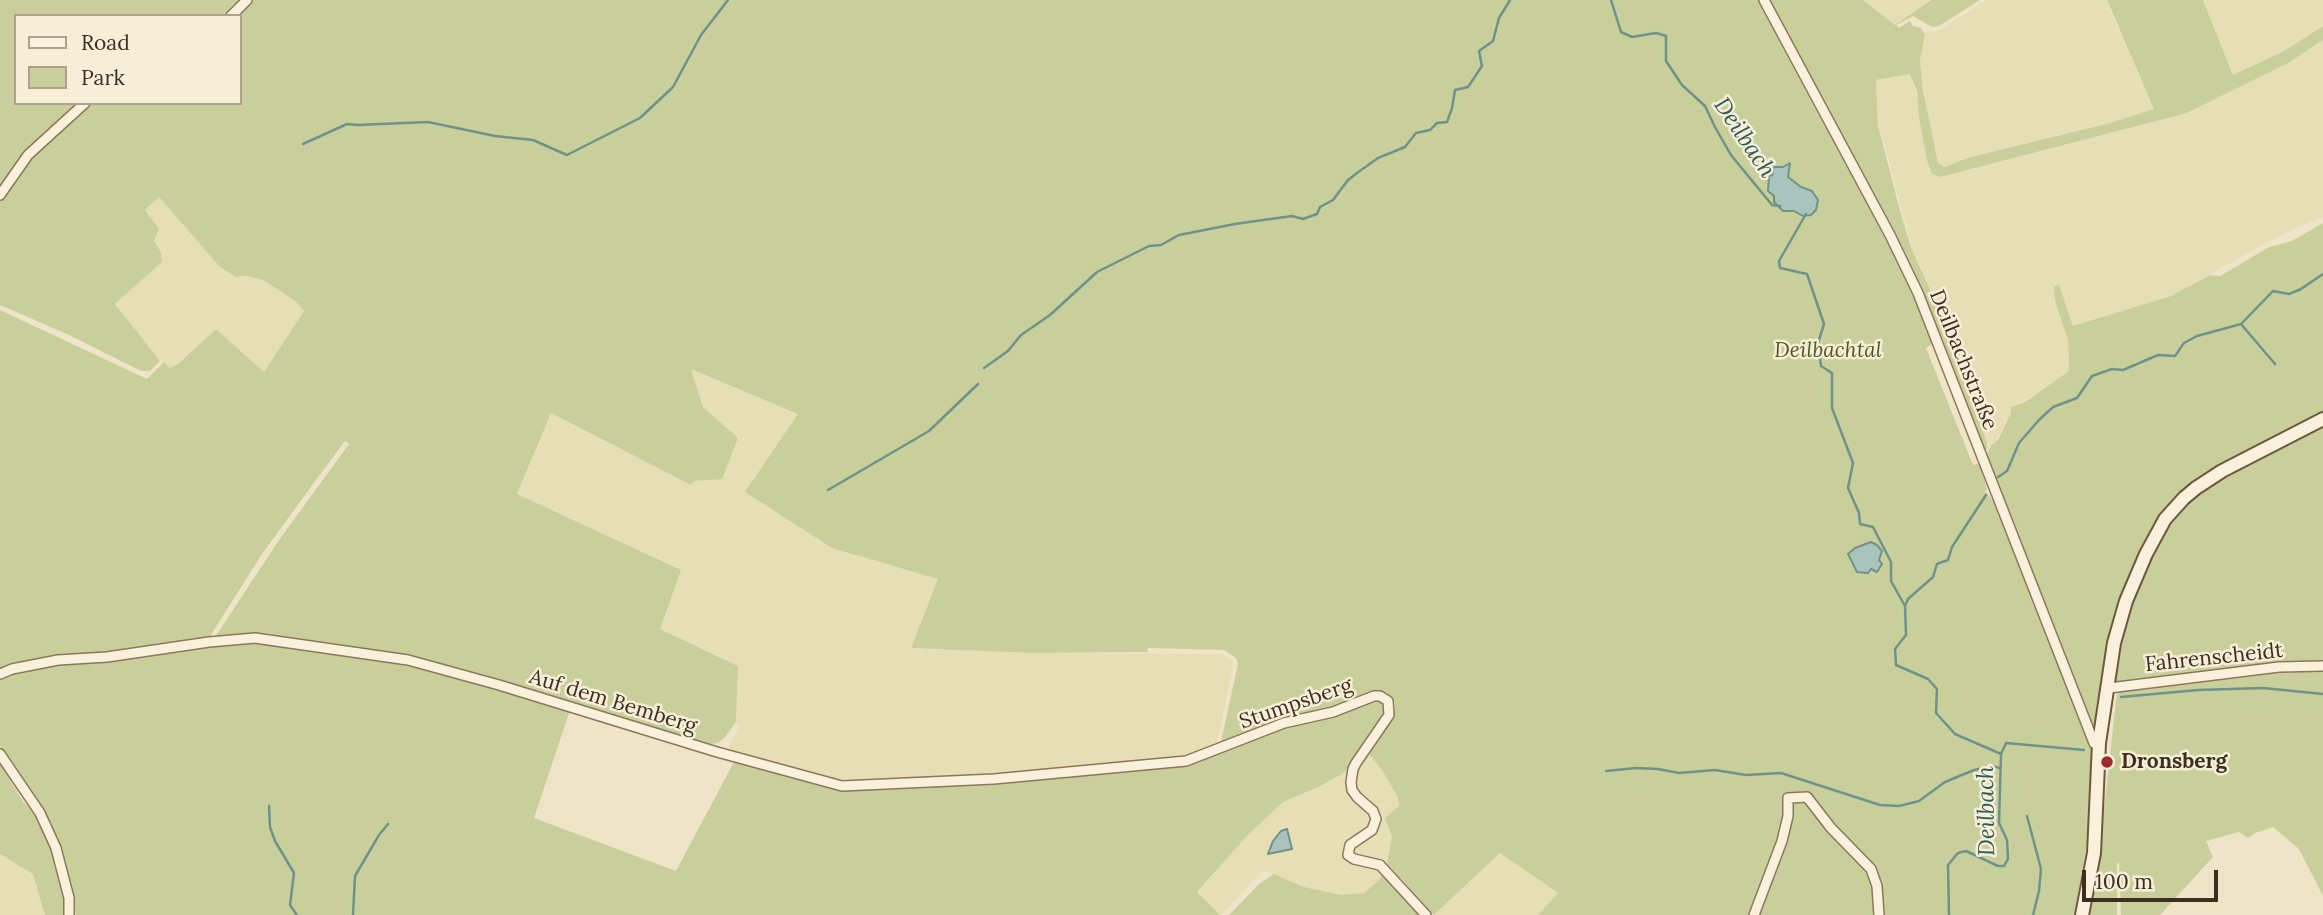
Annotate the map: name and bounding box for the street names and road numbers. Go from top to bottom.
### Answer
street label: Deilbachstraße [1923,286,2003,434]
street label: Fahrenscheidt [2144,638,2284,678]
street label: Auf dem Bemberg [526,665,700,739]
street label: Stumpsberg [1236,673,1356,735]

